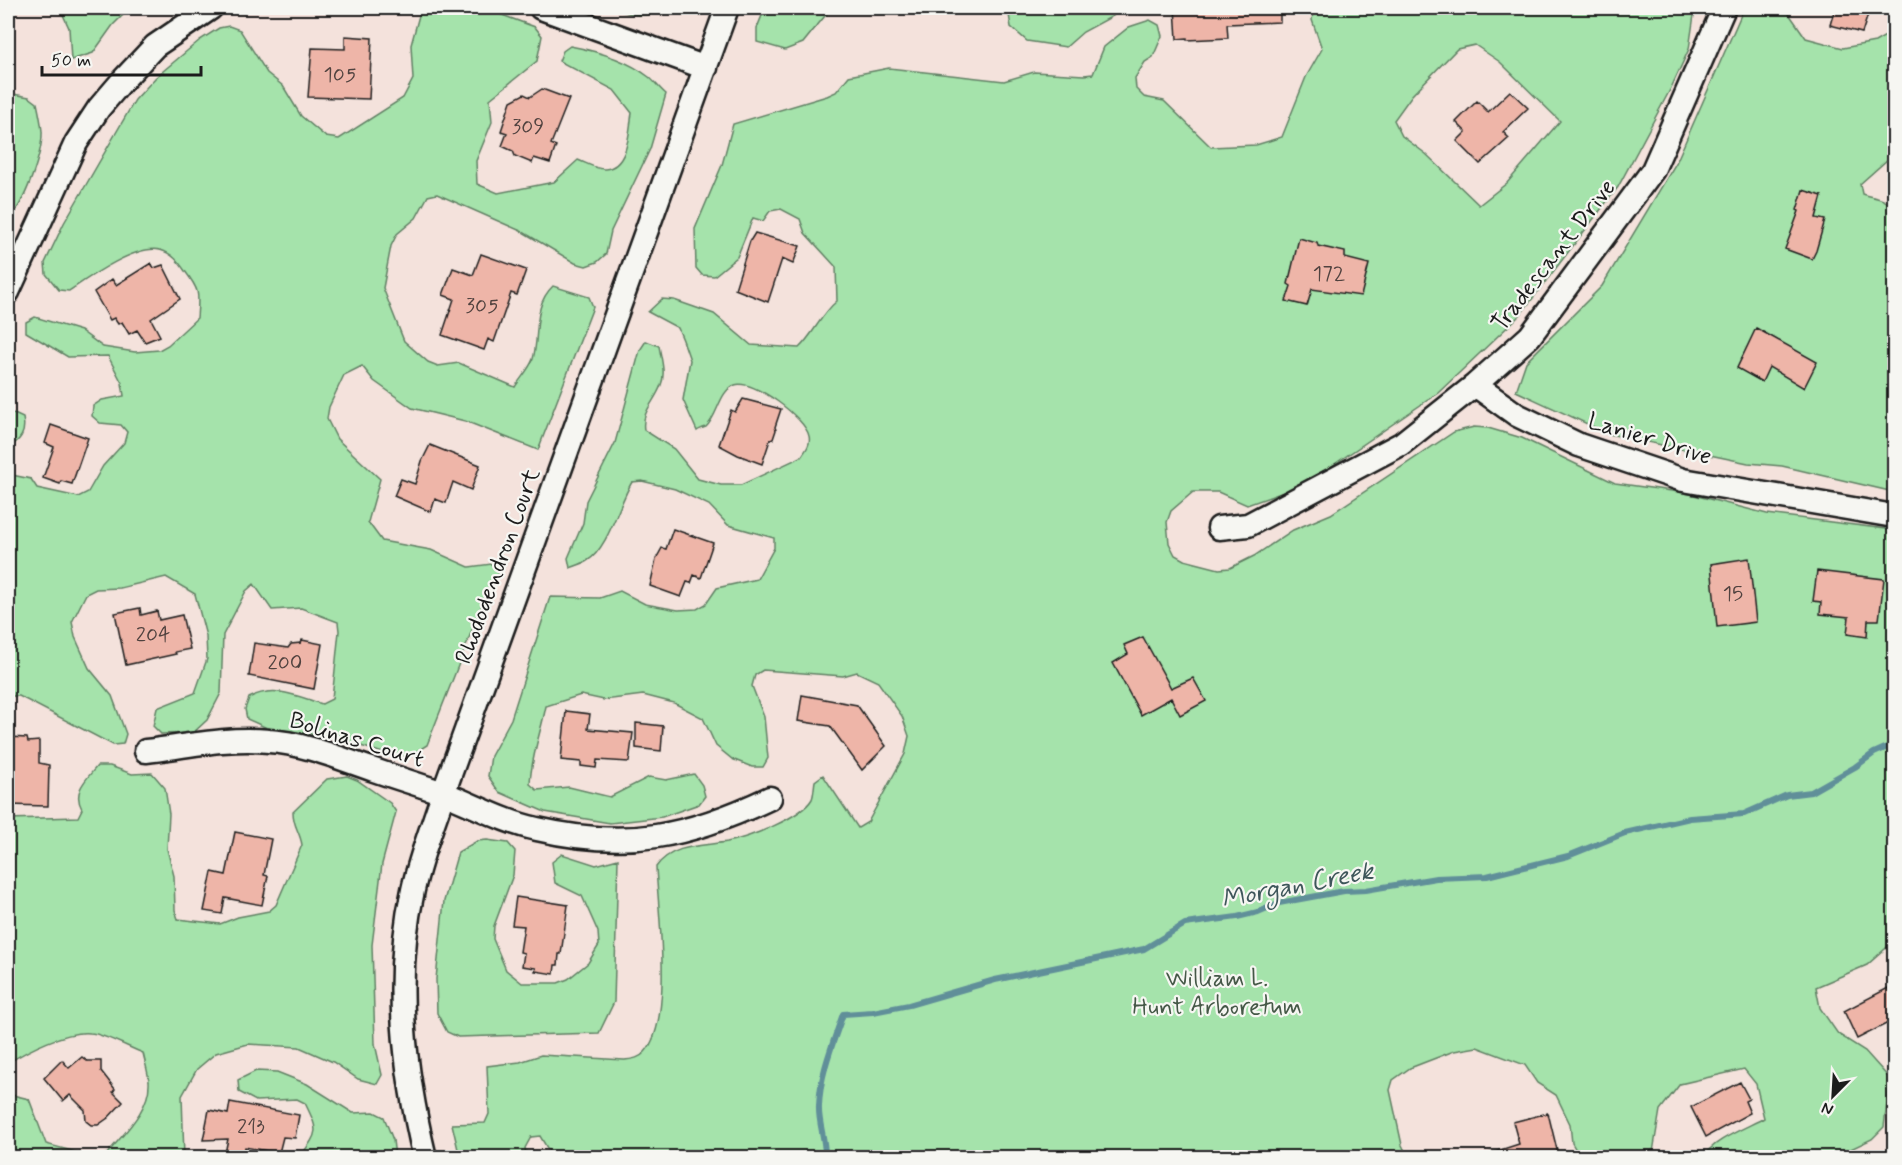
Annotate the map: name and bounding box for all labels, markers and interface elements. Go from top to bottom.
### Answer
scale bar [42,39,201,77]
text: 50 m [51,49,91,73]
house number: 105 [323,61,357,89]
house number: 309 [512,113,544,141]
street label: Tradescant Drive [1485,173,1623,338]
house number: 172 [1313,260,1345,288]
house number: 305 [465,292,499,320]
street label: Lanier Drive [1584,406,1715,473]
street label: Rhododendron Court [449,464,548,669]
house number: 15 [1723,580,1743,608]
house number: 204 [136,621,170,649]
house number: 200 [268,649,302,677]
street label: Bolinas Court [285,705,428,776]
water label: Morgan Creek [1218,854,1378,919]
park label: William L. Hunt Arboretum [1132,964,1302,1023]
north arrow [1803,1066,1863,1126]
text: N [1818,1097,1837,1120]
house number: 213 [237,1113,265,1141]

